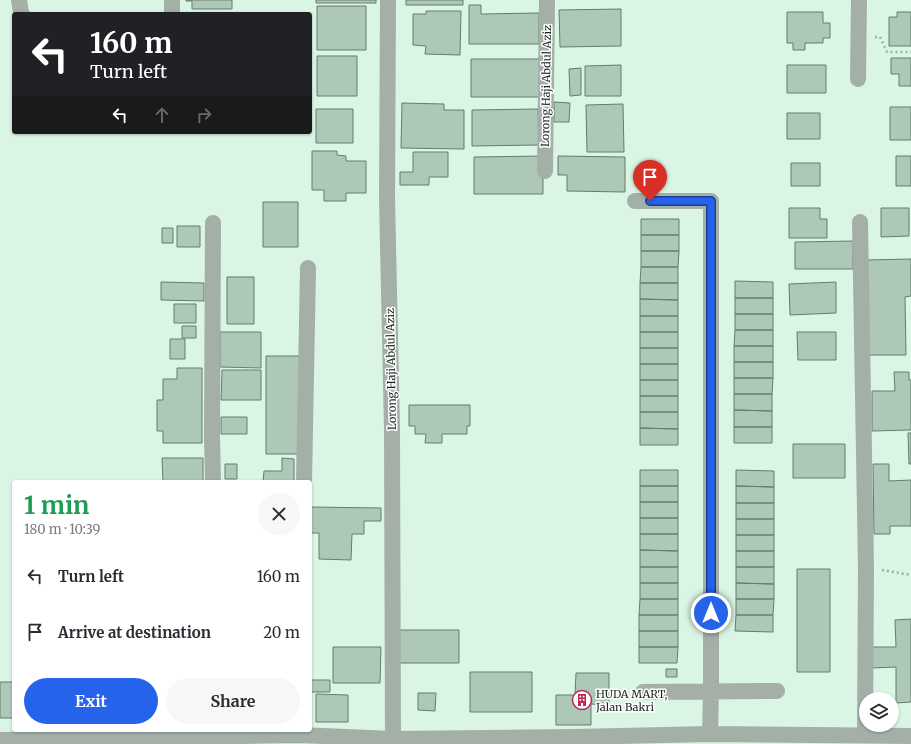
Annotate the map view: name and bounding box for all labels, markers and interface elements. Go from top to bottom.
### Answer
text: 160 m [90,25,172,61]
street label: Lorong Haji Abdul Aziz [538,25,554,147]
icon: left [24,28,76,80]
text: Turn left [90,60,167,83]
icon: left [109,104,131,126]
icon: ahead [151,104,173,126]
icon: right [193,104,215,126]
pin [633,160,667,201]
icon: arrive [639,166,661,188]
street label: Lorong Haji Abdul Aziz [383,308,399,430]
text: 1 min [24,490,89,521]
button: close [258,493,300,535]
text: 180 m · 10:39 [24,521,100,538]
icon: left [24,565,46,587]
text: Turn left [58,567,124,586]
text: 160 m [257,567,300,586]
position arrow [690,592,732,634]
icon: arrive [24,621,46,643]
text: Arrive at destination [58,623,211,642]
text: 20 m [263,623,300,642]
button: Exit [24,678,158,724]
button: Share [166,678,300,724]
place label: HUDA MART, Jalan Bakri [595,687,667,714]
building icon: HUDA MART, Jalan Bakri [571,689,593,711]
map controls [859,692,899,732]
button: layers [859,692,899,732]

